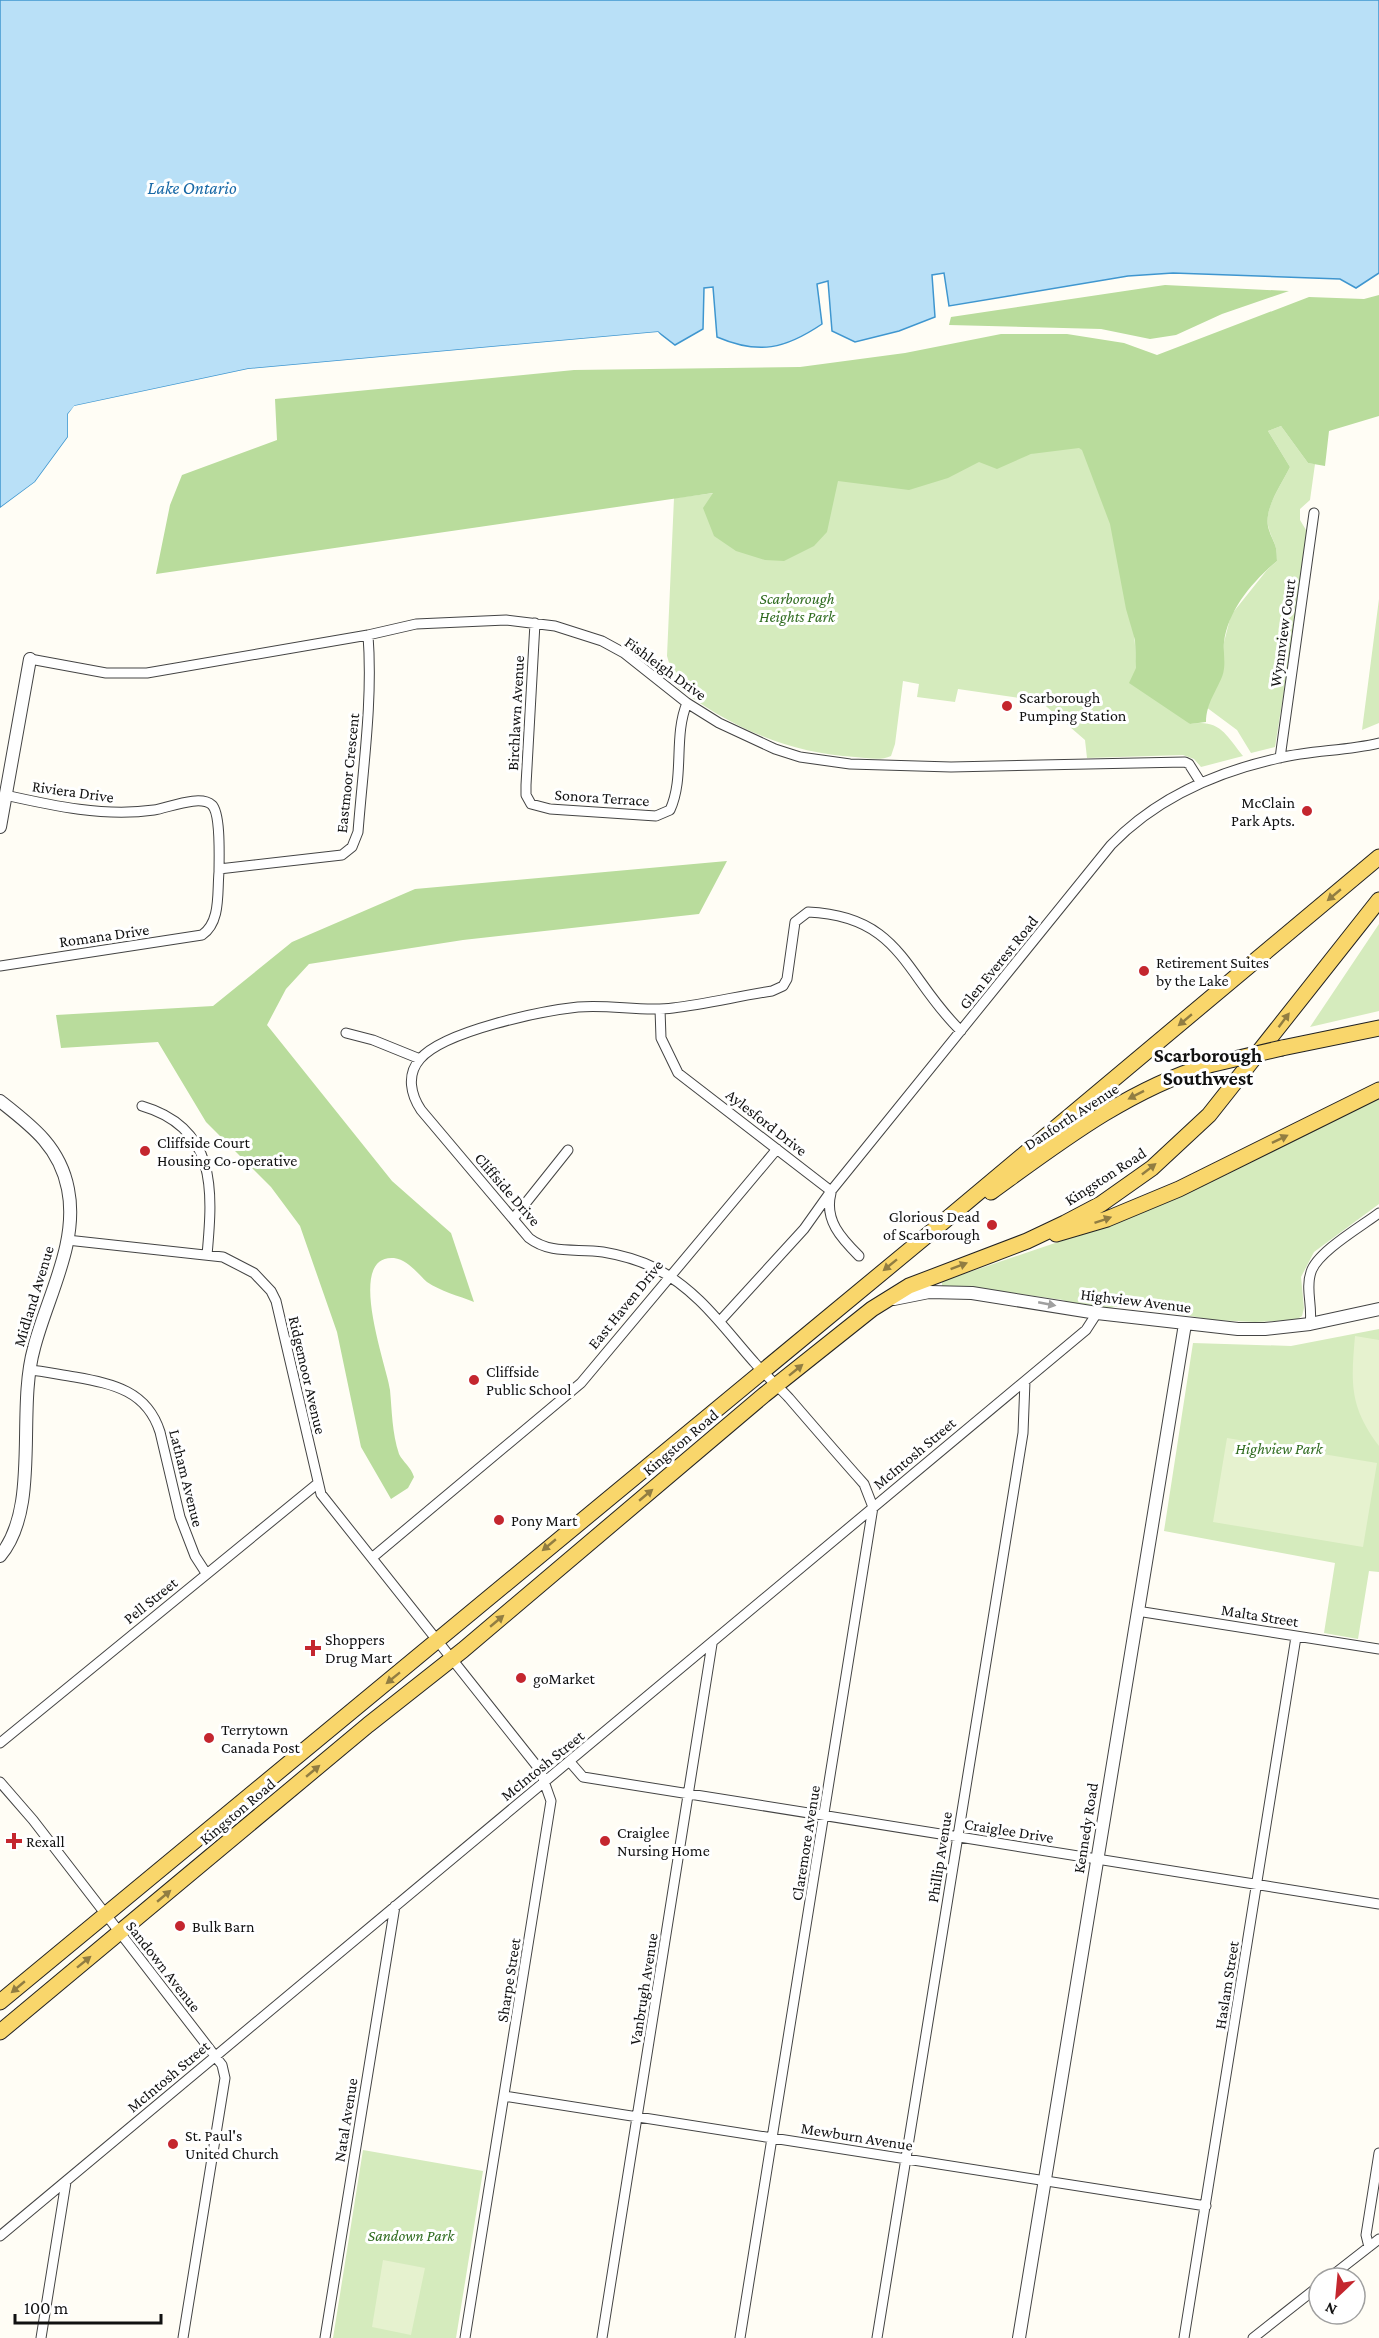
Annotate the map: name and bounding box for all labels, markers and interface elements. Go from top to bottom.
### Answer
water label: Lake Ontario [147,178,237,198]
street label: Wynnview Court [1266,577,1300,688]
park label: Scarborough Heights Park [759,590,836,626]
street label: Fishleigh Drive [621,633,710,704]
street label: Birchlawn Avenue [504,655,527,771]
place label: Scarborough Pumping Station [1019,689,1127,725]
marker: Scarborough Pumping Station [1000,699,1014,713]
street label: Eastmoor Crescent [333,711,362,834]
street label: Riviera Drive [31,777,115,806]
street label: Sonora Terrace [554,786,650,809]
place label: McClain Park Apts. [1231,794,1295,830]
marker: McClain Park Apts. [1300,804,1314,818]
one-way arrow [1326,888,1342,901]
street label: Glen Everest Road [956,912,1042,1012]
street label: Romana Drive [58,921,150,950]
place label: Retirement Suites by the Lake [1156,954,1269,990]
marker: Retirement Suites by the Lake [1137,964,1151,978]
one-way arrow [1278,1012,1290,1027]
one-way arrow [1177,1013,1193,1026]
district label: Scarborough Southwest [1154,1044,1263,1089]
street label: Danforth Avenue [1021,1080,1122,1153]
street label: Aylesford Drive [722,1086,810,1160]
one-way arrow [1127,1091,1144,1100]
place label: Cliffside Court Housing Co-operative [157,1134,297,1170]
one-way arrow [1272,1134,1289,1143]
marker: Cliffside Court Housing Co-operative [138,1144,152,1158]
street label: Kingston Road [1062,1144,1150,1210]
street label: Cliffside Drive [471,1149,544,1229]
one-way arrow [1141,1163,1157,1176]
place label: Glorious Dead of Scarborough [883,1208,981,1244]
one-way arrow [1094,1215,1112,1224]
marker: Glorious Dead of Scarborough [985,1218,999,1232]
street label: Midland Avenue [10,1244,57,1349]
street label: East Haven Drive [584,1257,666,1352]
one-way arrow [882,1258,898,1271]
one-way arrow [950,1260,968,1270]
street label: Highview Avenue [1079,1285,1192,1317]
one-way arrow [1038,1300,1057,1309]
street label: Ridgemoor Avenue [285,1314,329,1436]
place label: Cliffside Public School [486,1363,571,1398]
one-way arrow [788,1364,804,1377]
marker: Cliffside Public School [467,1373,481,1387]
street label: Kingston Road [639,1406,723,1480]
street label: McIntosh Street [870,1414,959,1493]
street label: Latham Avenue [166,1428,207,1529]
park label: Highview Park [1235,1440,1324,1458]
one-way arrow [638,1489,653,1502]
place label: Pony Mart [511,1512,578,1530]
marker: Pony Mart [492,1513,506,1527]
one-way arrow [541,1539,557,1552]
street label: Pell Street [120,1573,181,1627]
street label: Malta Street [1220,1601,1300,1630]
one-way arrow [489,1614,505,1627]
place label: Shoppers Drug Mart [325,1631,393,1667]
marker: Shoppers Drug Mart [306,1641,320,1655]
place label: goMarket [533,1670,595,1688]
one-way arrow [385,1671,401,1684]
marker: goMarket [514,1671,528,1685]
place label: Terrytown Canada Post [221,1721,301,1756]
street label: McIntosh Street [497,1726,588,1804]
marker: Terrytown Canada Post [202,1731,216,1745]
one-way arrow [305,1765,320,1778]
street label: Kingston Road [196,1775,280,1849]
street label: Kennedy Road [1070,1781,1102,1875]
street label: Claremore Avenue [788,1784,823,1902]
street label: Phillip Avenue [924,1810,956,1904]
street label: Craiglee Drive [963,1815,1055,1847]
place label: Craiglee Nursing Home [617,1824,710,1860]
place label: Rexall [26,1833,65,1850]
marker: Rexall [7,1834,21,1848]
marker: Craiglee Nursing Home [598,1834,612,1848]
one-way arrow [156,1890,171,1903]
street label: Sandown Avenue [123,1918,204,2015]
place label: Bulk Barn [192,1918,255,1935]
marker: Bulk Barn [173,1919,187,1933]
street label: Vanbrugh Avenue [626,1932,662,2046]
street label: Sharpe Street [493,1936,525,2024]
street label: Haslam Street [1211,1939,1242,2030]
one-way arrow [77,1956,92,1968]
one-way arrow [11,1980,26,1993]
street label: McIntosh Street [124,2037,213,2116]
street label: Natal Avenue [330,2077,361,2163]
street label: Mewburn Avenue [800,2119,914,2154]
place label: St. Paul's United Church [185,2127,279,2162]
marker: St. Paul's United Church [166,2137,180,2151]
park label: Sandown Park [368,2227,455,2244]
north arrow [1307,2266,1367,2326]
scale bar [15,2287,160,2325]
text: 100 m [24,2298,69,2318]
text: N [1322,2299,1339,2319]

